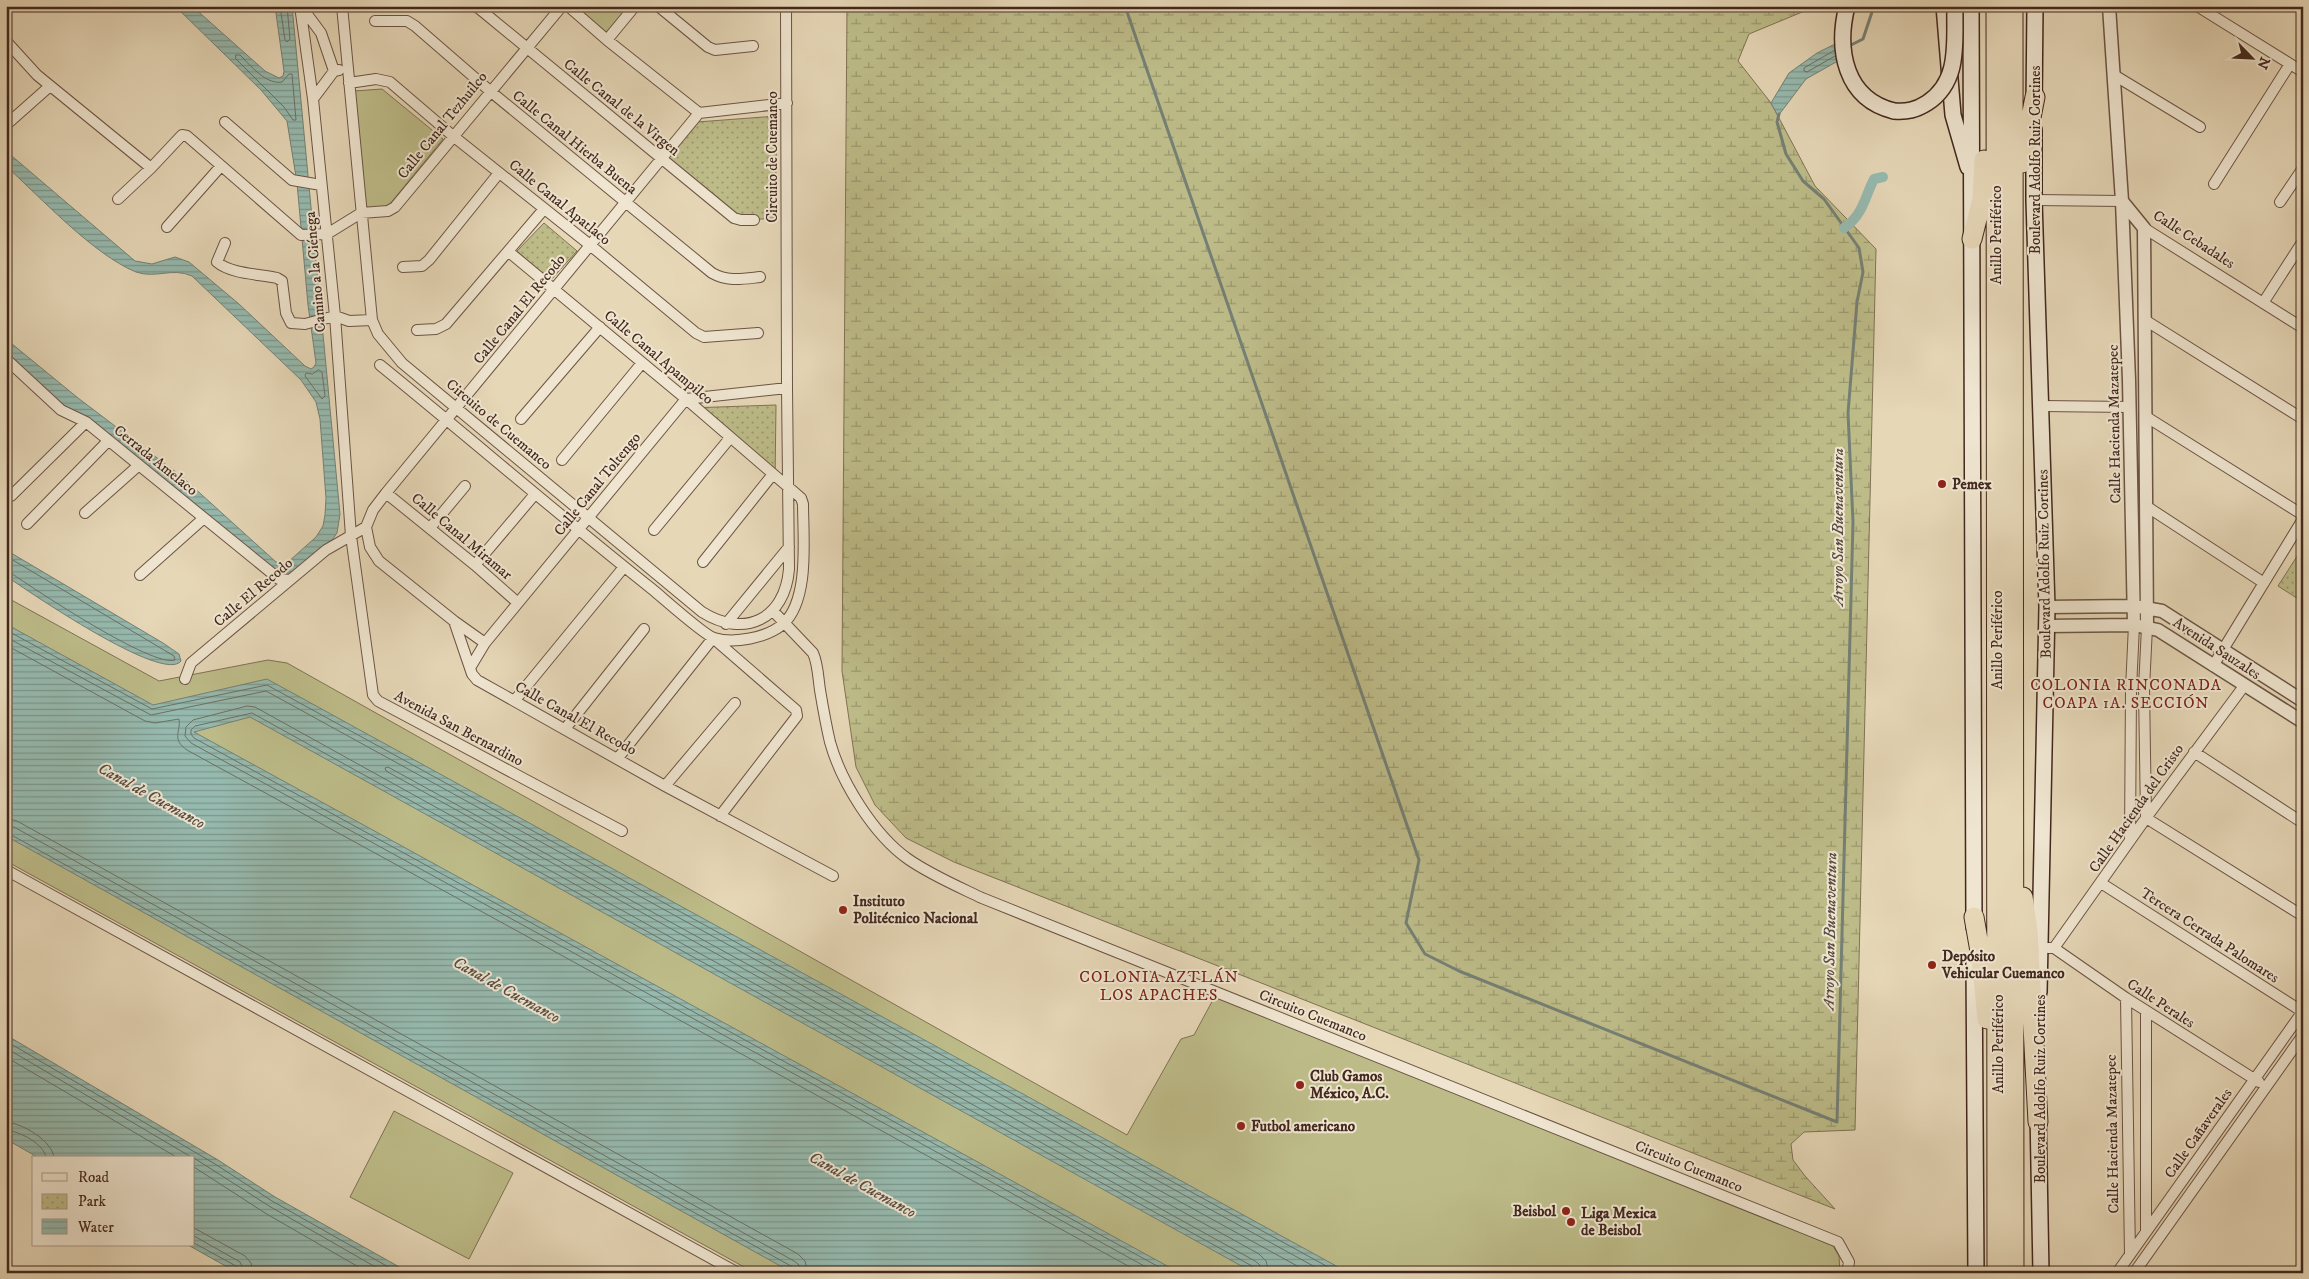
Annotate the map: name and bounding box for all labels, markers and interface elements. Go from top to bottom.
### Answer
north arrow [2226,32,2276,82]
text: N [2252,54,2274,72]
street label: Calle Canal de la Virgen [560,55,684,160]
street label: Boulevard Adolfo Ruiz Cortines [2026,65,2045,255]
street label: Calle Canal Tezhuilco [393,68,492,183]
street label: Calle Canal Hierba Buena [508,86,641,199]
street label: Circuito de Cuemanco [763,91,782,223]
street label: Calle Canal Apatlaco [505,155,615,249]
street label: Anillo Periférico [1987,185,2006,285]
street label: Calle Cebadales [2149,206,2238,273]
street label: Camino a la Ciénega [301,210,330,333]
street label: Calle Canal El Recodo [469,250,570,368]
street label: Calle Canal Apampilco [600,306,717,409]
street label: Calle Hacienda Mazatepec [2104,344,2125,504]
street label: Circuito de Cuemanco [442,375,555,474]
street label: Cerrada Amelaco [110,421,201,500]
street label: Calle Canal Toltengo [550,429,645,540]
water label: Arroyo San Buenaventura [1828,448,1848,608]
street label: Boulevard Adolfo Ruiz Cortines [2033,469,2056,659]
place label: Pemex [1952,475,1992,494]
marker: Pemex [1936,478,1948,490]
street label: Calle Canal Miramar [407,489,516,584]
street label: Calle El Recodo [210,554,297,631]
street label: Anillo Periférico [1988,590,2007,690]
street label: Avenida Sauzales [2169,613,2264,684]
district label: COLONIA RINCONADA COAPA 1A. SECCIÓN [2030,675,2222,713]
street label: Calle Canal El Recodo [512,677,640,760]
street label: Avenida San Bernardino [391,686,527,771]
street label: Calle Hacienda del Cristo [2085,740,2188,876]
water label: Canal de Cuemanco [95,758,209,834]
water label: Arroyo San Buenaventura [1819,852,1841,1012]
street label: Tercera Cerrada Palomares [2137,883,2283,987]
place label: Instituto Politécnico Nacional [853,892,978,928]
marker: Instituto Politécnico Nacional [837,904,849,916]
place label: Depósito Vehicular Cuemanco [1941,947,2065,983]
water label: Canal de Cuemanco [450,952,564,1028]
marker: Depósito Vehicular Cuemanco [1926,959,1938,971]
district label: COLONIA AZTLÁN LOS APACHES [1079,967,1239,1005]
street label: Calle Perales [2123,974,2198,1032]
street label: Circuito Cuemanco [1256,985,1370,1046]
street label: Anillo Periférico [1989,994,2008,1094]
street label: Boulevard Adolfo Ruiz Cortines [2031,994,2050,1184]
street label: Calle Hacienda Mazatepec [2102,1054,2123,1214]
place label: Club Gamos México, A.C. [1310,1067,1389,1103]
marker: Club Gamos México, A.C. [1294,1079,1306,1091]
street label: Calle Cañaverales [2160,1085,2236,1182]
place label: Futbol americano [1251,1117,1356,1136]
marker: Futbol americano [1235,1120,1247,1132]
street label: Circuito Cuemanco [1632,1136,1746,1197]
water label: Canal de Cuemanco [806,1147,920,1223]
legend [32,1156,195,1246]
text: Road [78,1168,110,1187]
text: Park [78,1192,107,1211]
place label: Beisbol [1513,1202,1556,1221]
place label: Liga Mexica de Beisbol [1581,1204,1657,1240]
marker: Beisbol [1560,1205,1572,1217]
marker: Liga Mexica de Beisbol [1565,1216,1577,1228]
text: Water [77,1218,114,1237]

